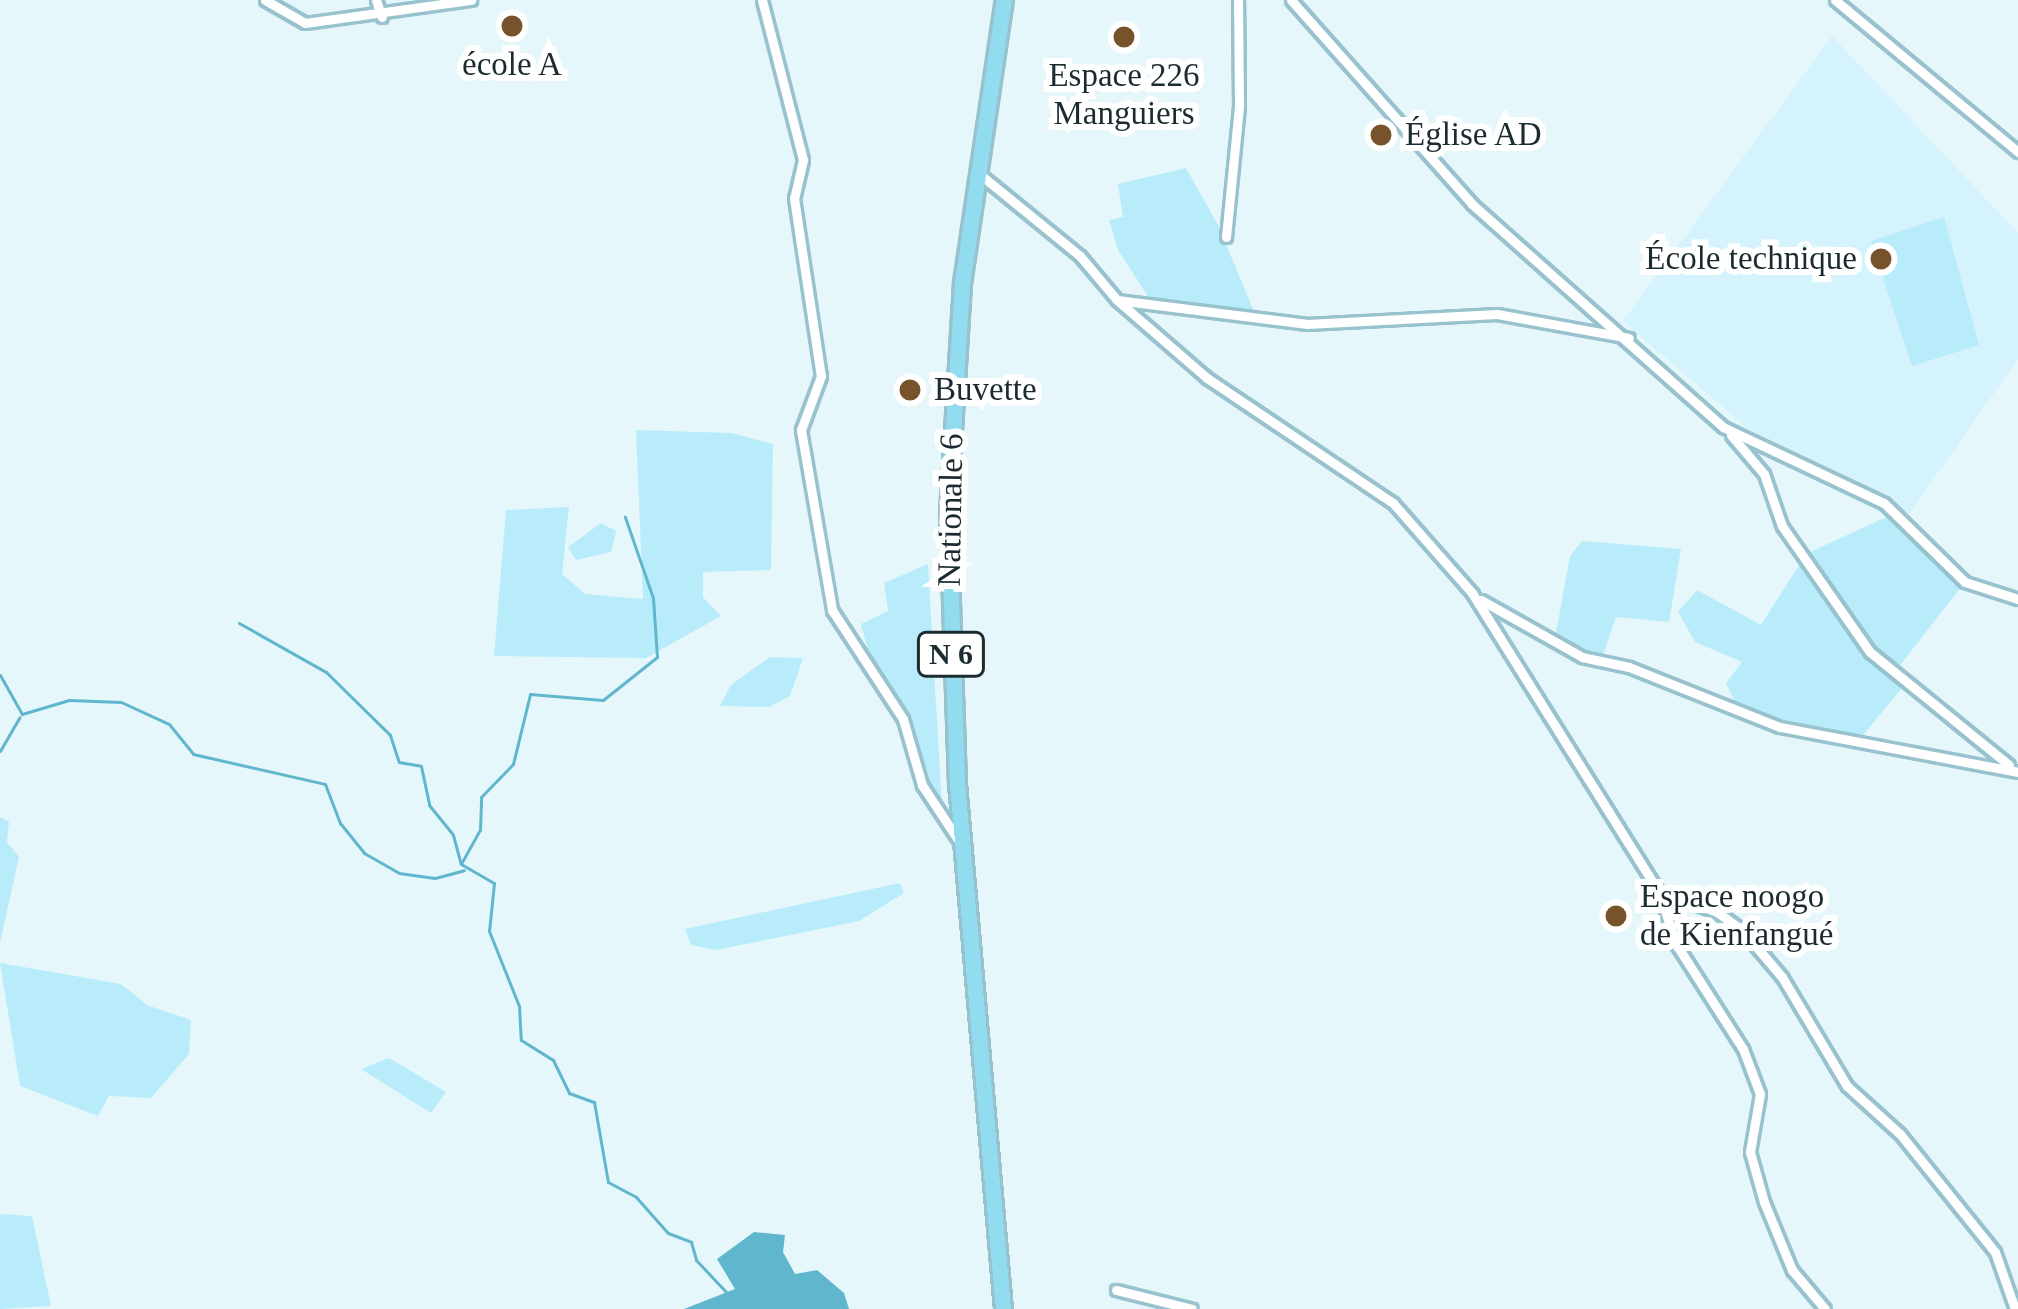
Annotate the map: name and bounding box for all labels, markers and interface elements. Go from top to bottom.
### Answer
marker: école A [499,13,525,39]
marker: Espace 226 Manguiers [1111,24,1137,50]
place label: école A [461,45,563,85]
place label: Espace 226 Manguiers [1048,56,1200,134]
place label: Église AD [1405,115,1543,155]
marker: Église AD [1368,122,1394,148]
place label: École technique [1645,239,1857,279]
marker: École technique [1868,246,1894,272]
place label: Buvette [934,370,1037,410]
marker: Buvette [897,377,923,403]
street label: Nationale 6 [930,433,972,587]
road number: N 6 [915,630,987,678]
place label: Espace noogo de Kienfangué [1640,877,1833,955]
marker: Espace noogo de Kienfangué [1603,903,1629,929]

